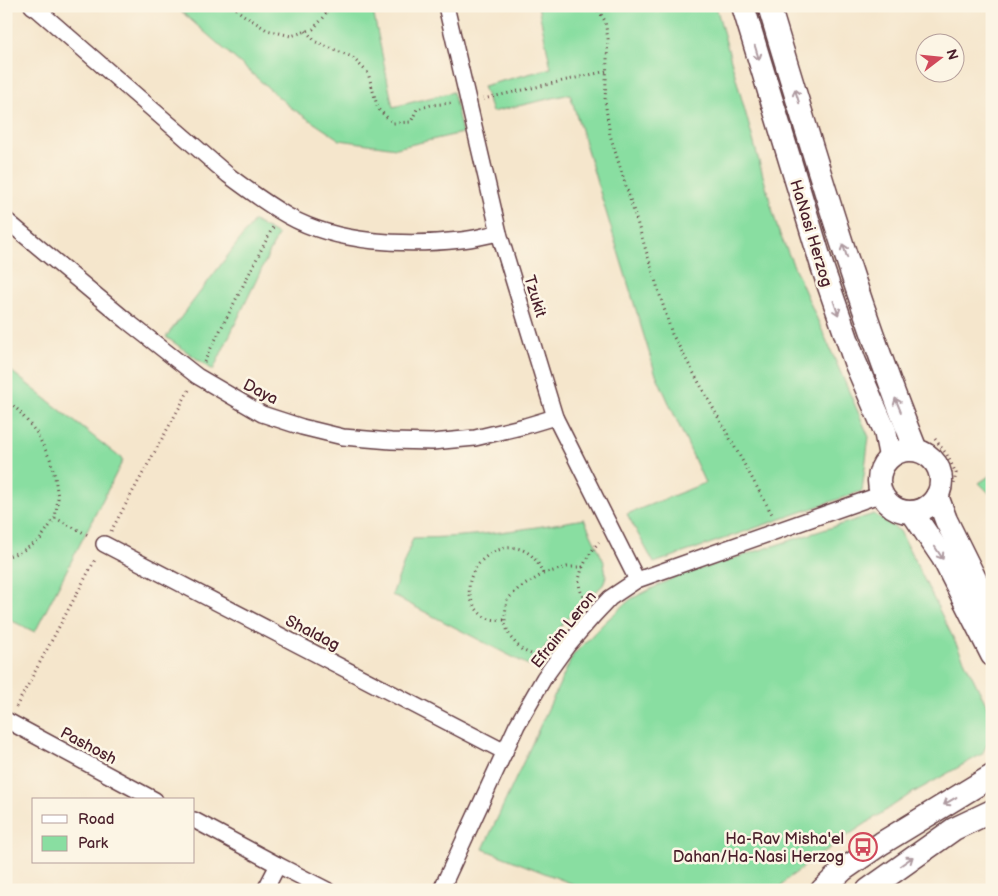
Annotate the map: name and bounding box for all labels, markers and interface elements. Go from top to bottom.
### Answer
north arrow [916,32,966,82]
one-way arrow [753,45,763,61]
text: N [942,47,962,62]
one-way arrow [791,89,801,105]
street label: HaNasi Herzog [785,178,836,289]
one-way arrow [840,244,850,260]
street label: Tzukit [519,273,550,320]
one-way arrow [832,300,842,316]
street label: Daya [240,376,281,409]
one-way arrow [893,398,902,413]
one-way arrow [934,545,944,559]
street label: Efraim Leron [527,588,601,672]
street label: Shaldag [282,612,343,655]
street label: Pashosh [57,724,120,769]
one-way arrow [944,797,958,807]
legend [32,798,195,864]
text: Road [78,810,114,829]
place label: Ha-Rav Misha'el Dahan/Ha-Nasi Herzog [673,830,844,867]
bus stop icon: Ha-Rav Misha'el Dahan/Ha-Nasi Herzog [848,832,878,862]
text: Park [78,834,109,853]
one-way arrow [900,856,914,866]

